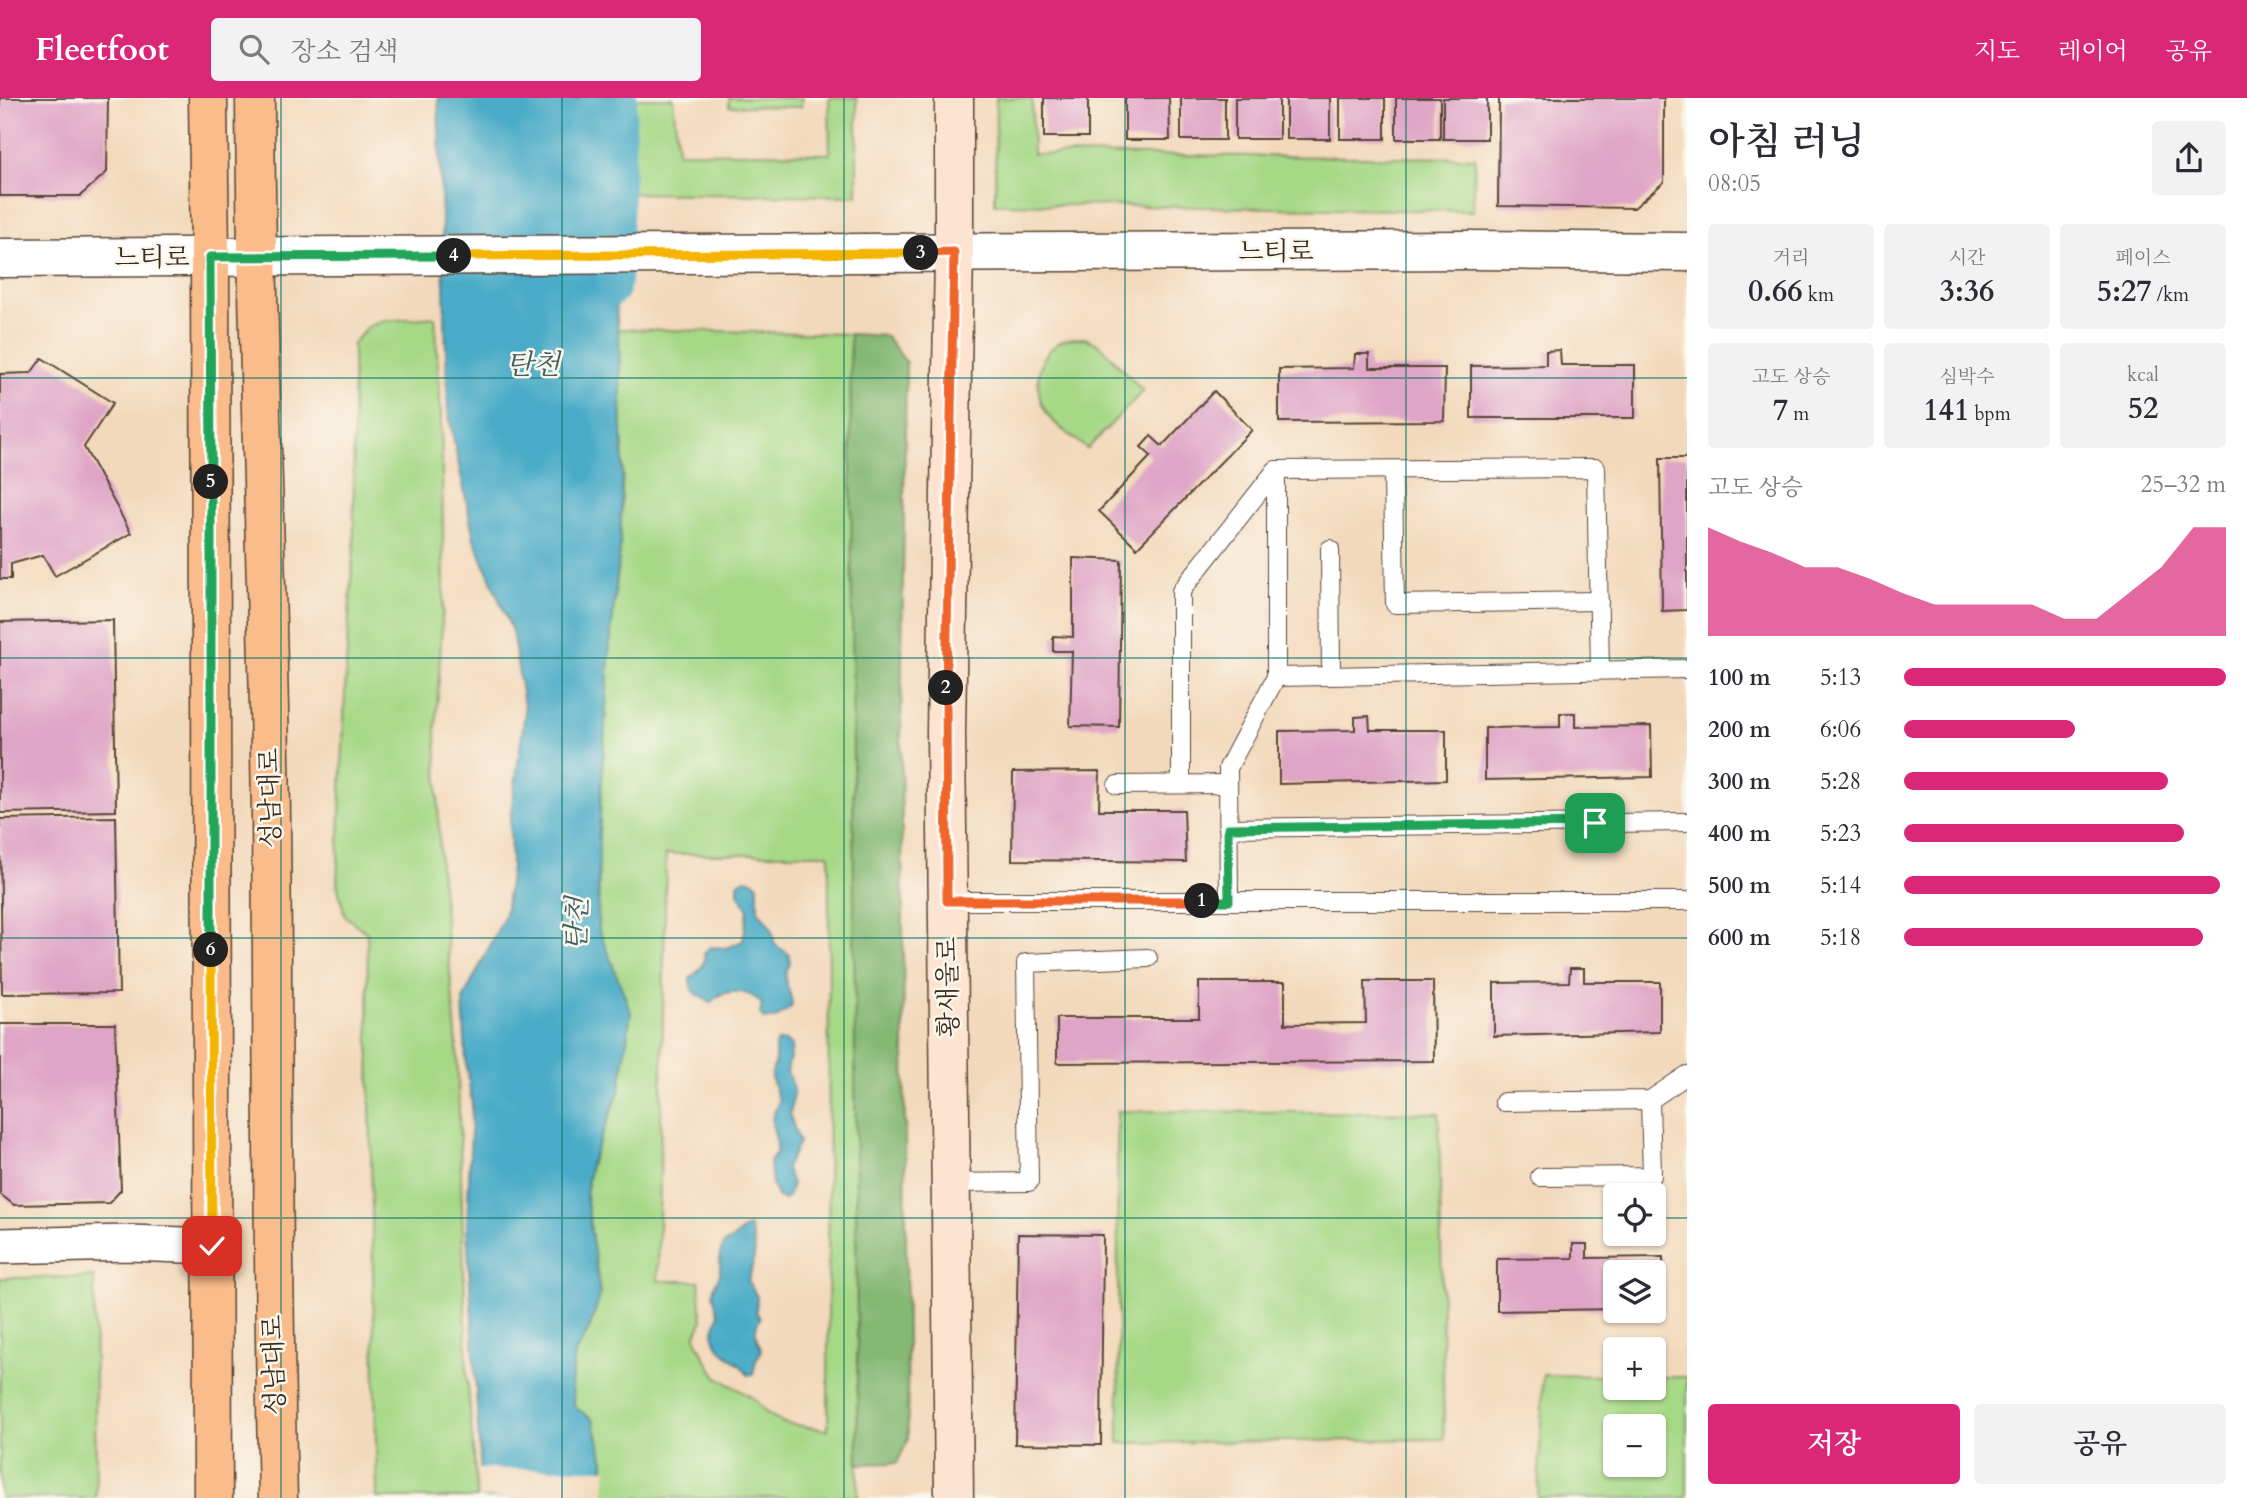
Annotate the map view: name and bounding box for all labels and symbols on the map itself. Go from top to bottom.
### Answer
street label: 느티로 [1238,234,1314,269]
pin: 3 [904,236,939,270]
pin: 4 [436,238,472,274]
street label: 느티로 [114,240,190,275]
water label: 탄천 [506,346,562,384]
pin: 5 [194,464,228,500]
pin: 2 [928,670,964,706]
street label: 성남대로 [252,747,288,849]
pin [1565,793,1625,853]
pin: 1 [1184,884,1220,918]
water label: 탄천 [557,894,597,952]
pin: 6 [194,932,228,968]
street label: 황새울로 [930,936,966,1038]
pin [182,1216,242,1276]
street label: 성남대로 [255,1314,293,1416]

